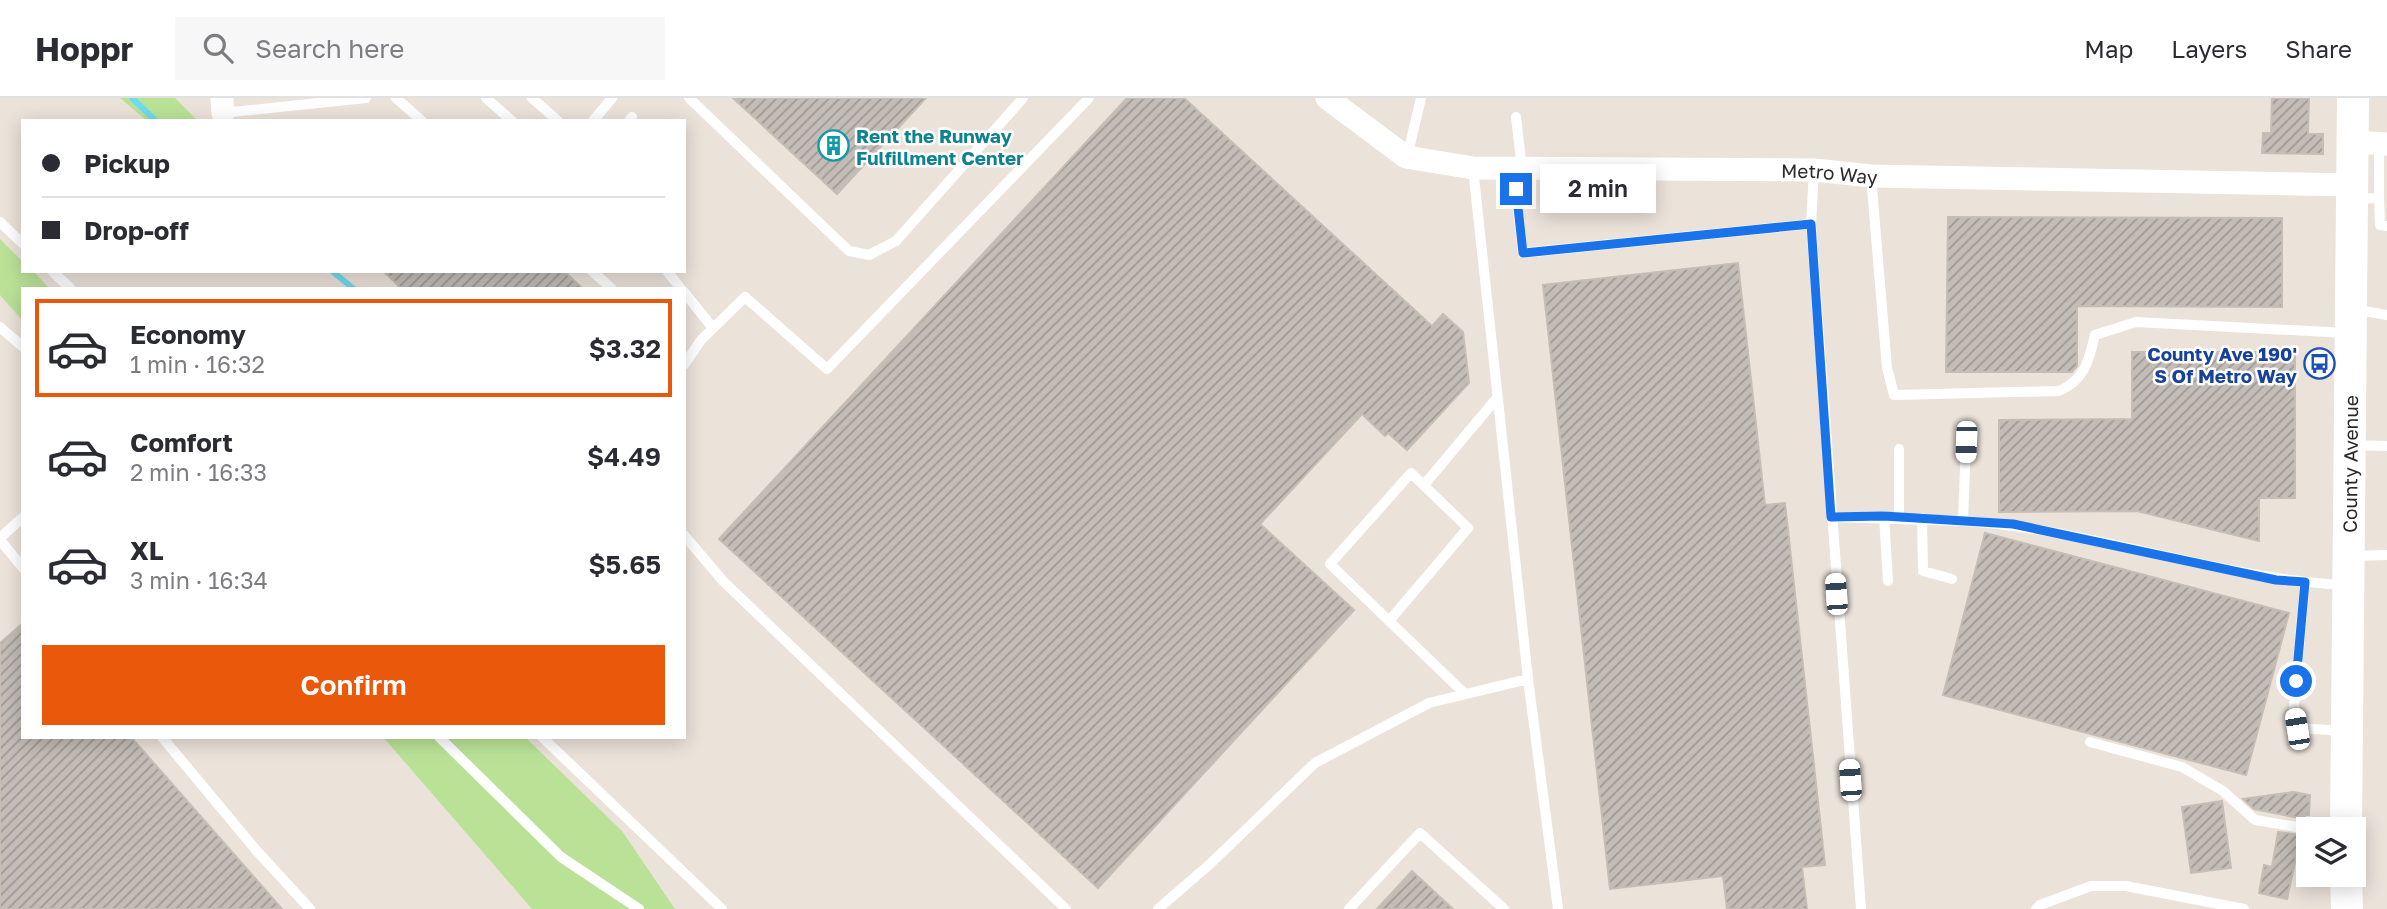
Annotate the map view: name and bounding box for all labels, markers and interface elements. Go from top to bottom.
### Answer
search box [175,17,665,80]
text: Hoppr [35,29,133,68]
icon: search [199,29,237,67]
text: Search here [255,33,404,64]
text: Map [2084,34,2133,63]
text: Layers [2171,34,2247,63]
text: Share [2285,34,2352,63]
place label: Rent the Runway Fulfillment Center [856,124,1024,169]
building icon: Rent the Runway Fulfillment Center [816,129,850,163]
text: Pickup [84,148,170,179]
street label: Metro Way [1781,158,1878,188]
callout: 2 min [1540,164,1656,214]
route end [1500,173,1532,205]
text: 2 min [1568,174,1628,202]
text: Drop-off [84,215,189,246]
icon: car [46,317,109,380]
text: Economy [130,319,246,350]
text: $3.32 [589,333,661,364]
place label: County Ave 190' S Of Metro Way [2147,342,2298,387]
bus stop icon: County Ave 190' S Of Metro Way [2303,347,2337,381]
text: 1 min · 16:32 [130,350,265,378]
street label: County Avenue [2337,395,2362,533]
car [1955,421,1978,463]
icon: car [46,425,109,488]
text: Comfort [130,427,233,458]
text: $4.49 [587,441,661,472]
text: 2 min · 16:33 [130,458,267,486]
icon: car [46,533,109,596]
text: XL [130,535,164,566]
text: $5.65 [588,549,661,580]
text: 3 min · 16:34 [130,566,268,594]
car [1825,572,1848,616]
button: Confirm [42,645,665,725]
route start [2280,665,2312,697]
car [2284,707,2311,751]
car [1839,758,1862,802]
map controls [2296,817,2366,887]
button: layers [2296,817,2366,887]

